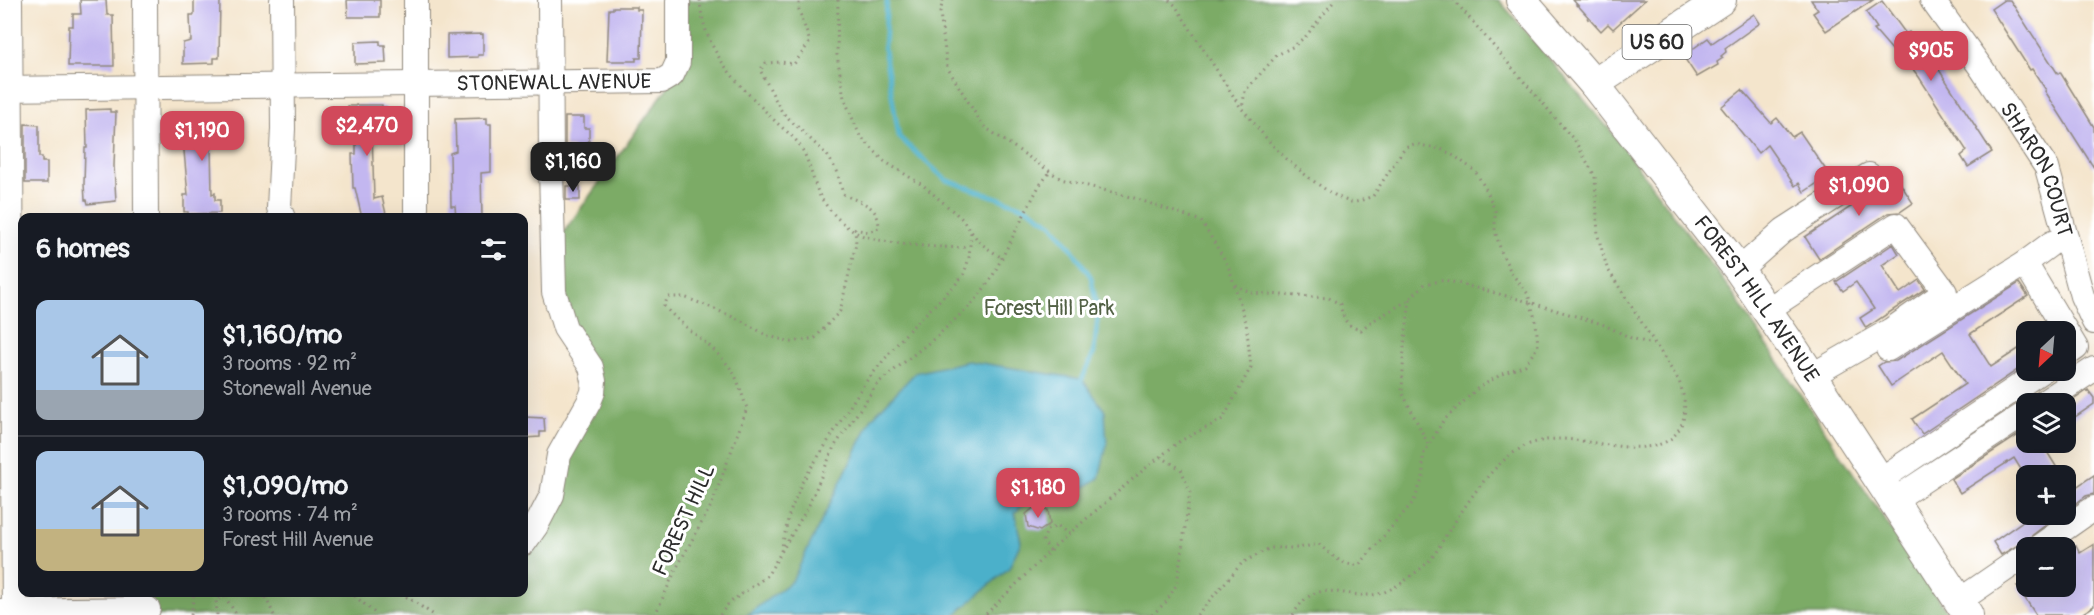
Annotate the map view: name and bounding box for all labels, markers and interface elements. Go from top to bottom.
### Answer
road number: US 60 [1622,25,1692,59]
pin: $905 [1895,31,1967,82]
text: $905 [1908,38,1954,63]
street label: STONEWALL AVENUE [456,68,652,97]
street label: SHARON COURT [1994,97,2079,240]
pin: $2,470 [318,106,416,157]
pin: $1,190 [153,111,251,162]
text: $2,470 [336,113,398,138]
text: $1,190 [174,118,230,143]
pin: $1,160 [524,142,622,193]
text: $1,160 [545,149,601,174]
pin: $1,090 [1810,166,1908,217]
text: $1,090 [1828,173,1890,198]
street label: FOREST HILL AVENUE [1688,210,1825,388]
text: 6 homes [36,233,130,265]
icon: filters [477,233,510,266]
park label: Forest Hill Park [983,295,1115,322]
text: $1,160/mo [222,319,342,351]
north arrow [2016,321,2076,381]
map controls [2016,321,2076,597]
icon: home [84,324,156,396]
text: 3 rooms · 92 m² [222,351,357,376]
text: Stonewall Avenue [222,376,372,401]
button: layers [2016,393,2076,453]
street label: FOREST HILL [646,460,722,580]
button: + [2016,465,2076,525]
pin: $1,180 [989,468,1087,519]
text: $1,090/mo [222,470,348,502]
icon: home [84,475,156,547]
text: $1,180 [1010,475,1066,500]
text: 3 rooms · 74 m² [222,502,358,527]
text: Forest Hill Avenue [222,527,373,552]
button: − [2016,537,2076,597]

